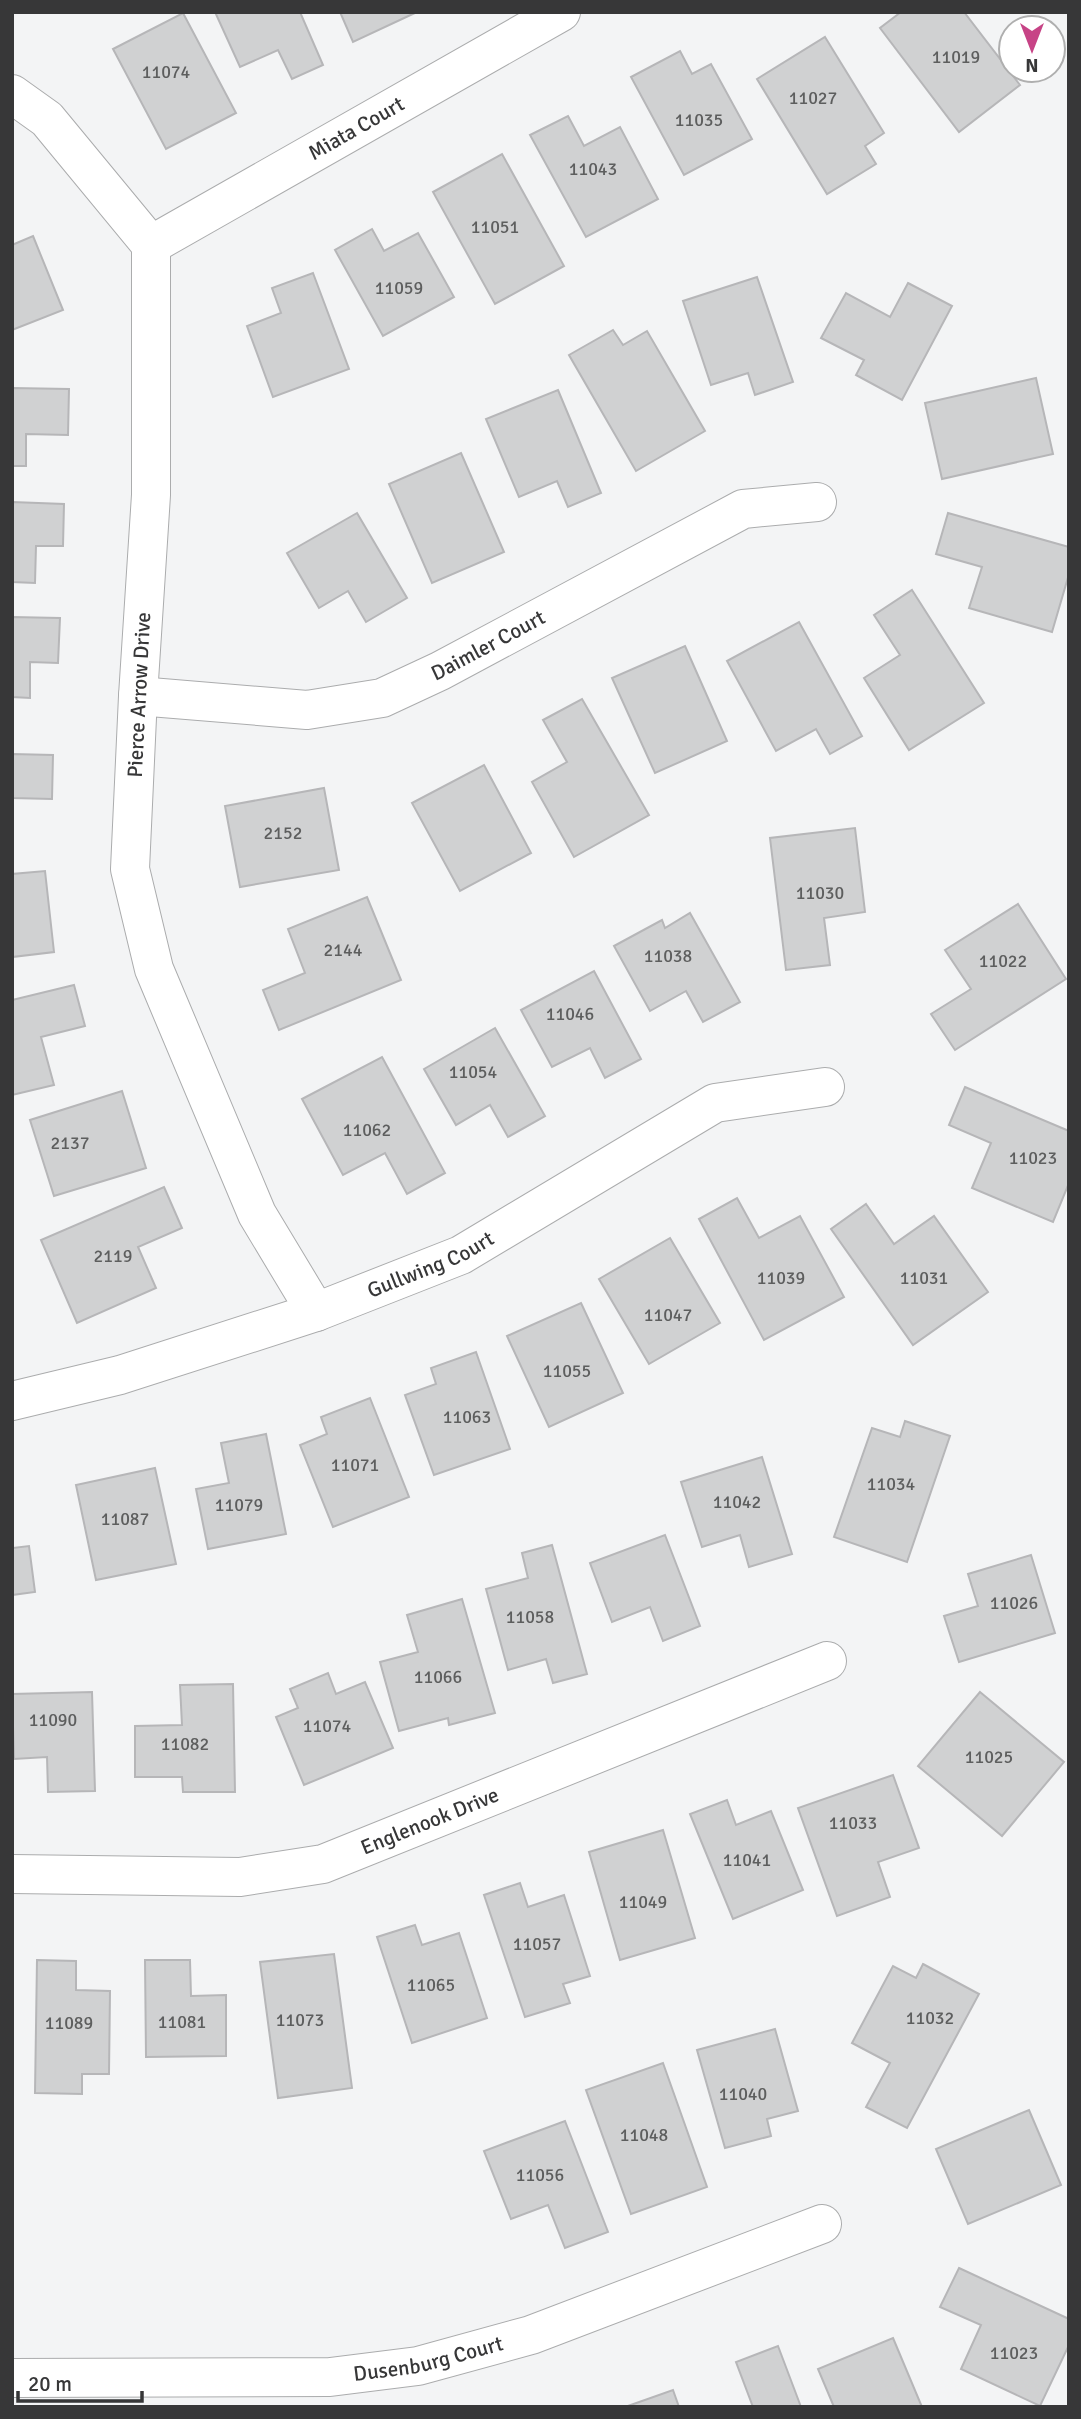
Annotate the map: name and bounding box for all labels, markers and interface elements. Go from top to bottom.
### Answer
north arrow [997,14,1067,84]
house number: 11019 [932,46,980,68]
text: N [1025,53,1039,77]
house number: 11074 [142,61,191,83]
house number: 11027 [789,87,837,109]
street label: Miata Court [304,91,409,166]
house number: 11035 [675,109,723,131]
house number: 11043 [569,158,617,180]
house number: 11051 [471,216,519,238]
house number: 11059 [375,277,423,299]
street label: Daimler Court [427,604,550,686]
street label: Pierce Arrow Drive [122,612,156,778]
house number: 2152 [264,822,302,844]
house number: 11030 [796,882,844,904]
house number: 2144 [324,939,363,961]
house number: 11038 [644,945,692,967]
house number: 11022 [979,950,1027,972]
house number: 11046 [546,1003,594,1025]
house number: 11054 [449,1061,498,1083]
house number: 11062 [343,1119,391,1141]
house number: 2137 [51,1132,89,1154]
house number: 11023 [1009,1147,1057,1169]
street label: Gullwing Court [363,1225,499,1304]
house number: 2119 [94,1245,132,1267]
house number: 11039 [757,1267,805,1289]
house number: 11031 [900,1267,948,1289]
house number: 11047 [644,1304,692,1326]
house number: 11055 [543,1360,591,1382]
house number: 11063 [443,1406,491,1428]
house number: 11071 [331,1454,379,1476]
house number: 11034 [867,1473,916,1495]
house number: 11042 [713,1491,761,1513]
house number: 11079 [215,1494,263,1516]
house number: 11087 [101,1508,149,1530]
house number: 11026 [990,1592,1038,1614]
house number: 11058 [506,1606,554,1628]
house number: 11066 [414,1666,462,1688]
house number: 11090 [29,1709,77,1731]
house number: 11074 [303,1715,352,1737]
house number: 11082 [161,1733,209,1755]
house number: 11025 [965,1746,1013,1768]
street label: Englenook Drive [357,1782,502,1860]
house number: 11033 [829,1812,877,1834]
house number: 11041 [723,1849,771,1871]
house number: 11049 [619,1891,667,1913]
house number: 11057 [513,1933,561,1955]
house number: 11065 [407,1974,455,1996]
house number: 11032 [906,2007,954,2029]
house number: 11073 [276,2009,324,2031]
house number: 11081 [158,2011,206,2033]
house number: 11089 [45,2012,93,2034]
house number: 11040 [719,2083,767,2105]
house number: 11048 [620,2124,668,2146]
house number: 11056 [516,2164,564,2186]
street label: Dusenburg Court [352,2330,506,2387]
house number: 11023 [990,2342,1038,2364]
scale bar [18,2360,142,2404]
text: 20 m [28,2371,72,2397]

